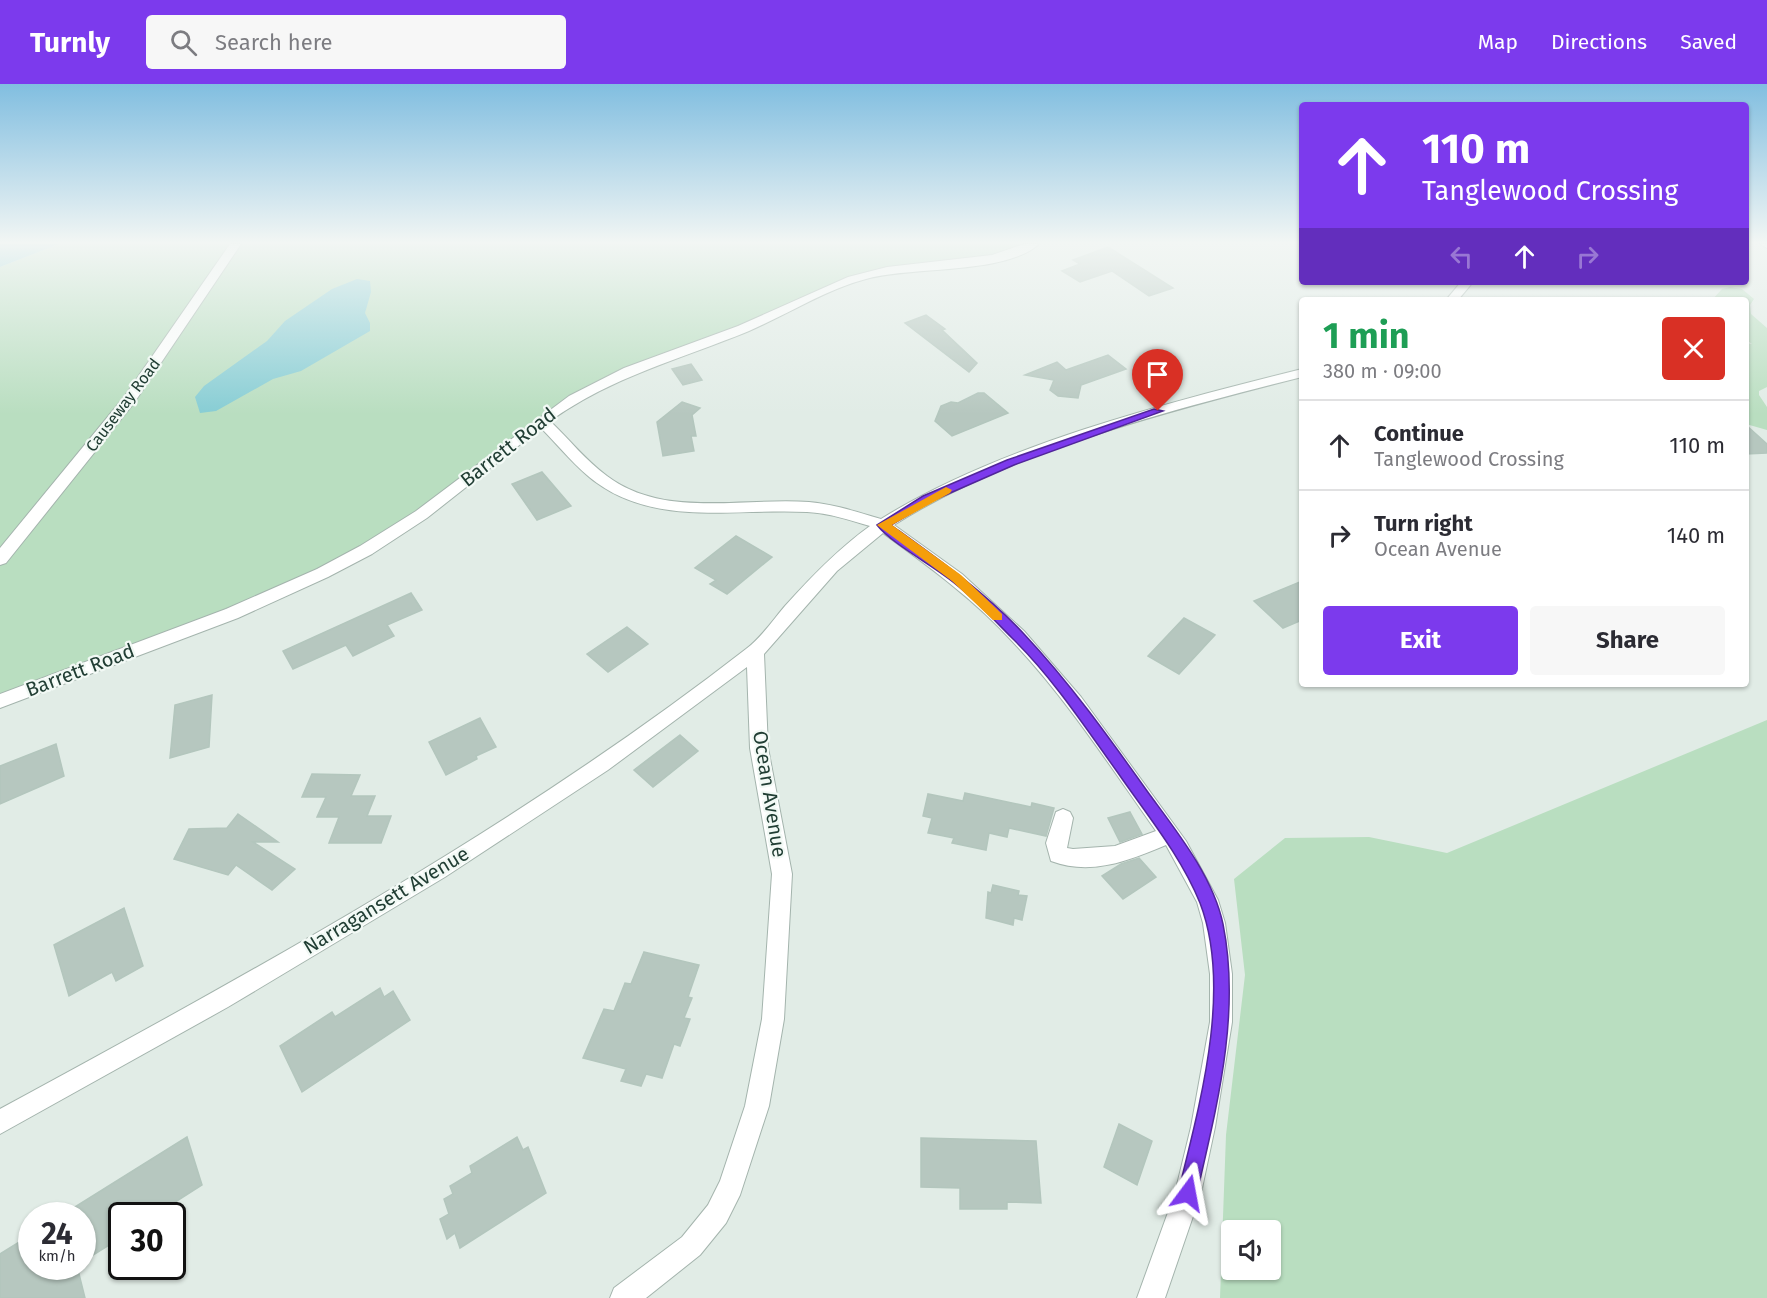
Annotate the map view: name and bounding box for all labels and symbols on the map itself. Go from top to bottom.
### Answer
pin [1132,349,1183,411]
street label: Causeway Road [82,355,164,455]
street label: Barrett Road [455,402,561,492]
street label: Barrett Road [22,638,138,702]
street label: Ocean Avenue [748,729,792,859]
street label: Narragansett Avenue [299,841,473,959]
position arrow [1156,1161,1220,1225]
speed limit sign: 30 [108,1202,186,1280]

